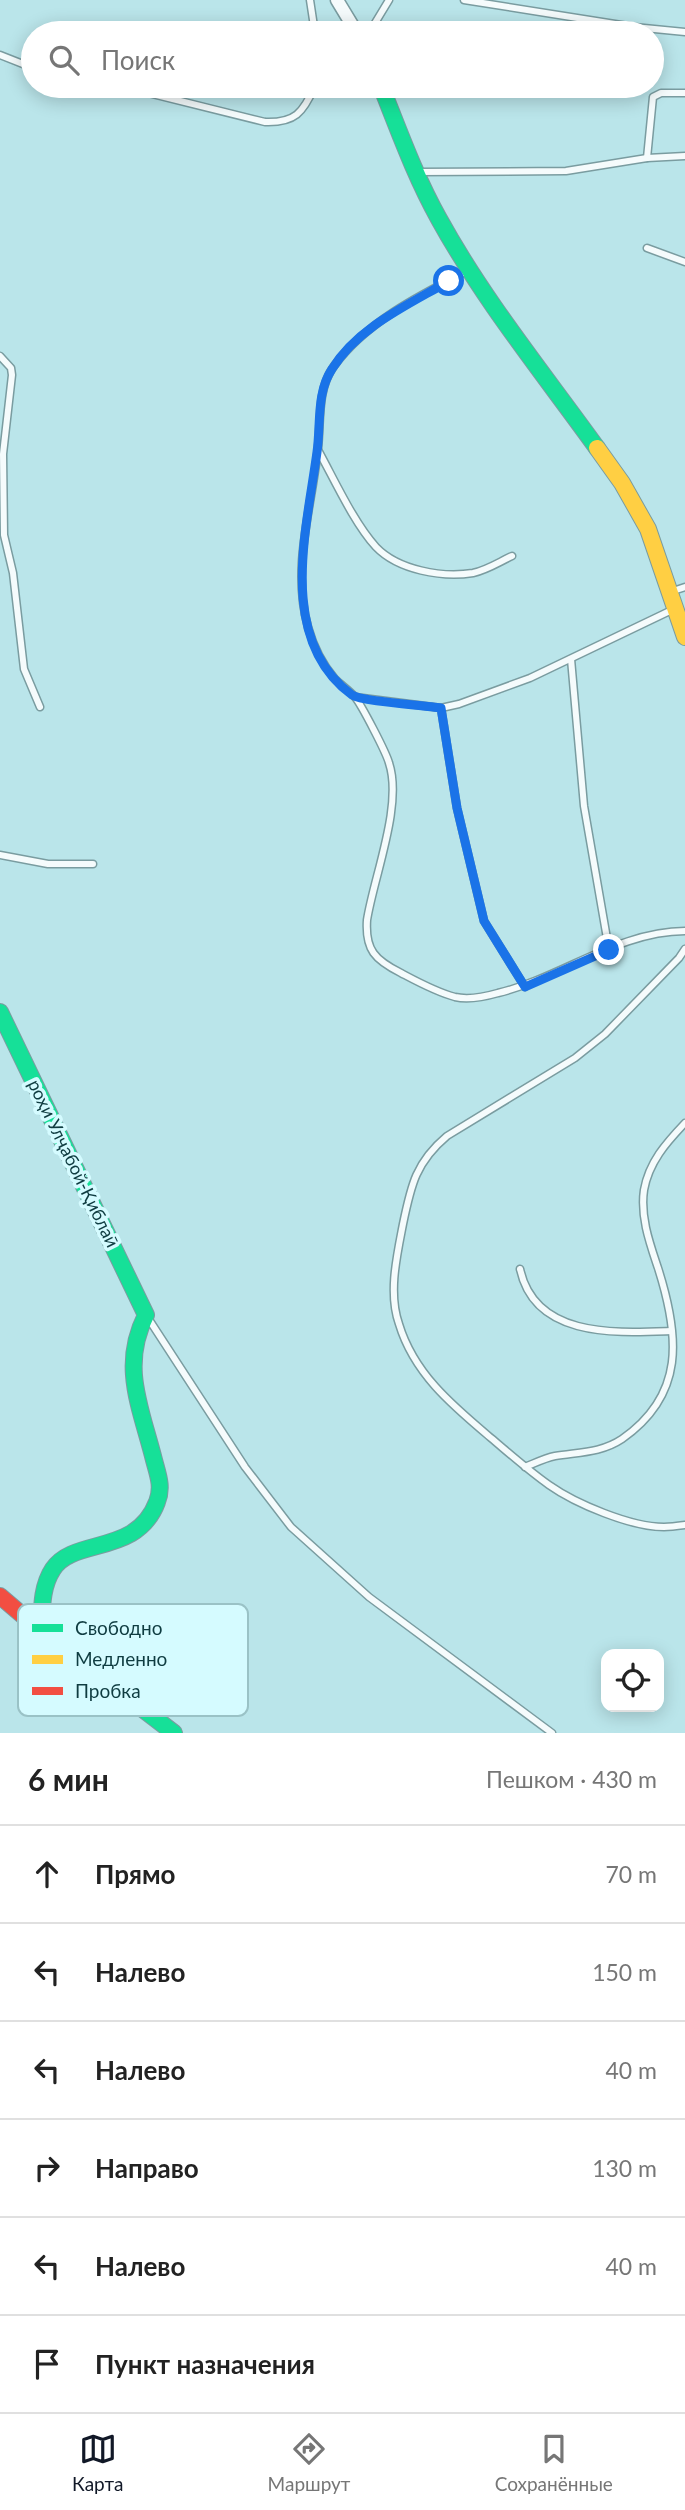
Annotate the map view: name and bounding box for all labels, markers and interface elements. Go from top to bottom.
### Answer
search box [21,21,664,98]
icon: search [45,41,83,79]
text: Поиск [101,44,175,76]
route start [433,265,464,296]
route end [593,934,624,965]
street label: роҳи Улҷабой-Қиблаӣ [24,1076,124,1250]
legend [18,1604,248,1716]
text: Свободно [75,1616,163,1639]
text: Медленно [75,1647,167,1670]
map controls [601,1649,664,1712]
button: locate [601,1649,664,1712]
text: Пробка [75,1679,141,1702]
text: 6 мин [28,1761,109,1797]
text: Пешком · 430 m [486,1765,657,1793]
icon: ahead [28,1855,66,1893]
text: Прямо [95,1858,176,1890]
text: 70 m [606,1860,657,1888]
icon: left [28,1953,66,1991]
text: Налево [95,1956,185,1988]
text: 150 m [592,1958,657,1986]
icon: left [28,2051,66,2089]
text: Налево [95,2054,185,2086]
text: 40 m [606,2056,657,2084]
icon: right [28,2149,66,2187]
text: Направо [95,2152,199,2184]
text: 130 m [592,2154,657,2182]
icon: left [28,2247,66,2285]
text: Налево [95,2250,185,2282]
text: 40 m [606,2252,657,2280]
icon: arrive [28,2345,66,2383]
text: Пункт назначения [95,2348,315,2380]
tab: Карта [72,2430,123,2495]
tab: Маршрут [268,2430,350,2495]
tab: Сохранённые [495,2430,613,2495]

